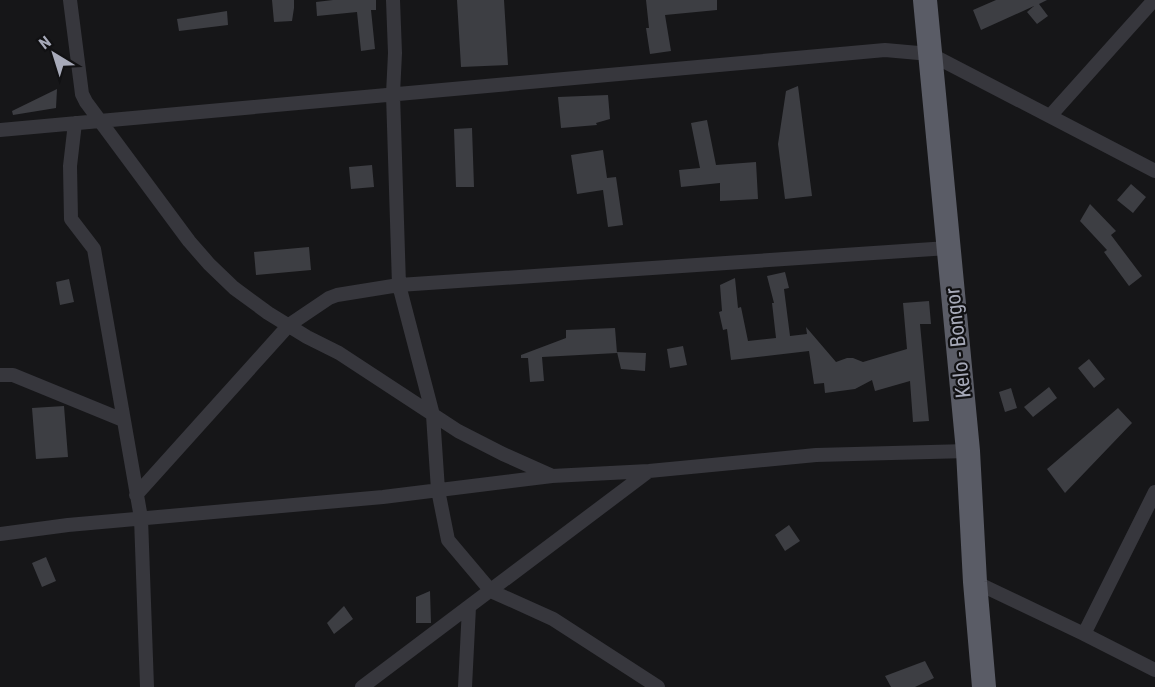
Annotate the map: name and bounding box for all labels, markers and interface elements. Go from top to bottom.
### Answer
north arrow [24,24,84,84]
text: N [35,32,55,53]
street label: Kelo - Bongor [940,287,976,399]

